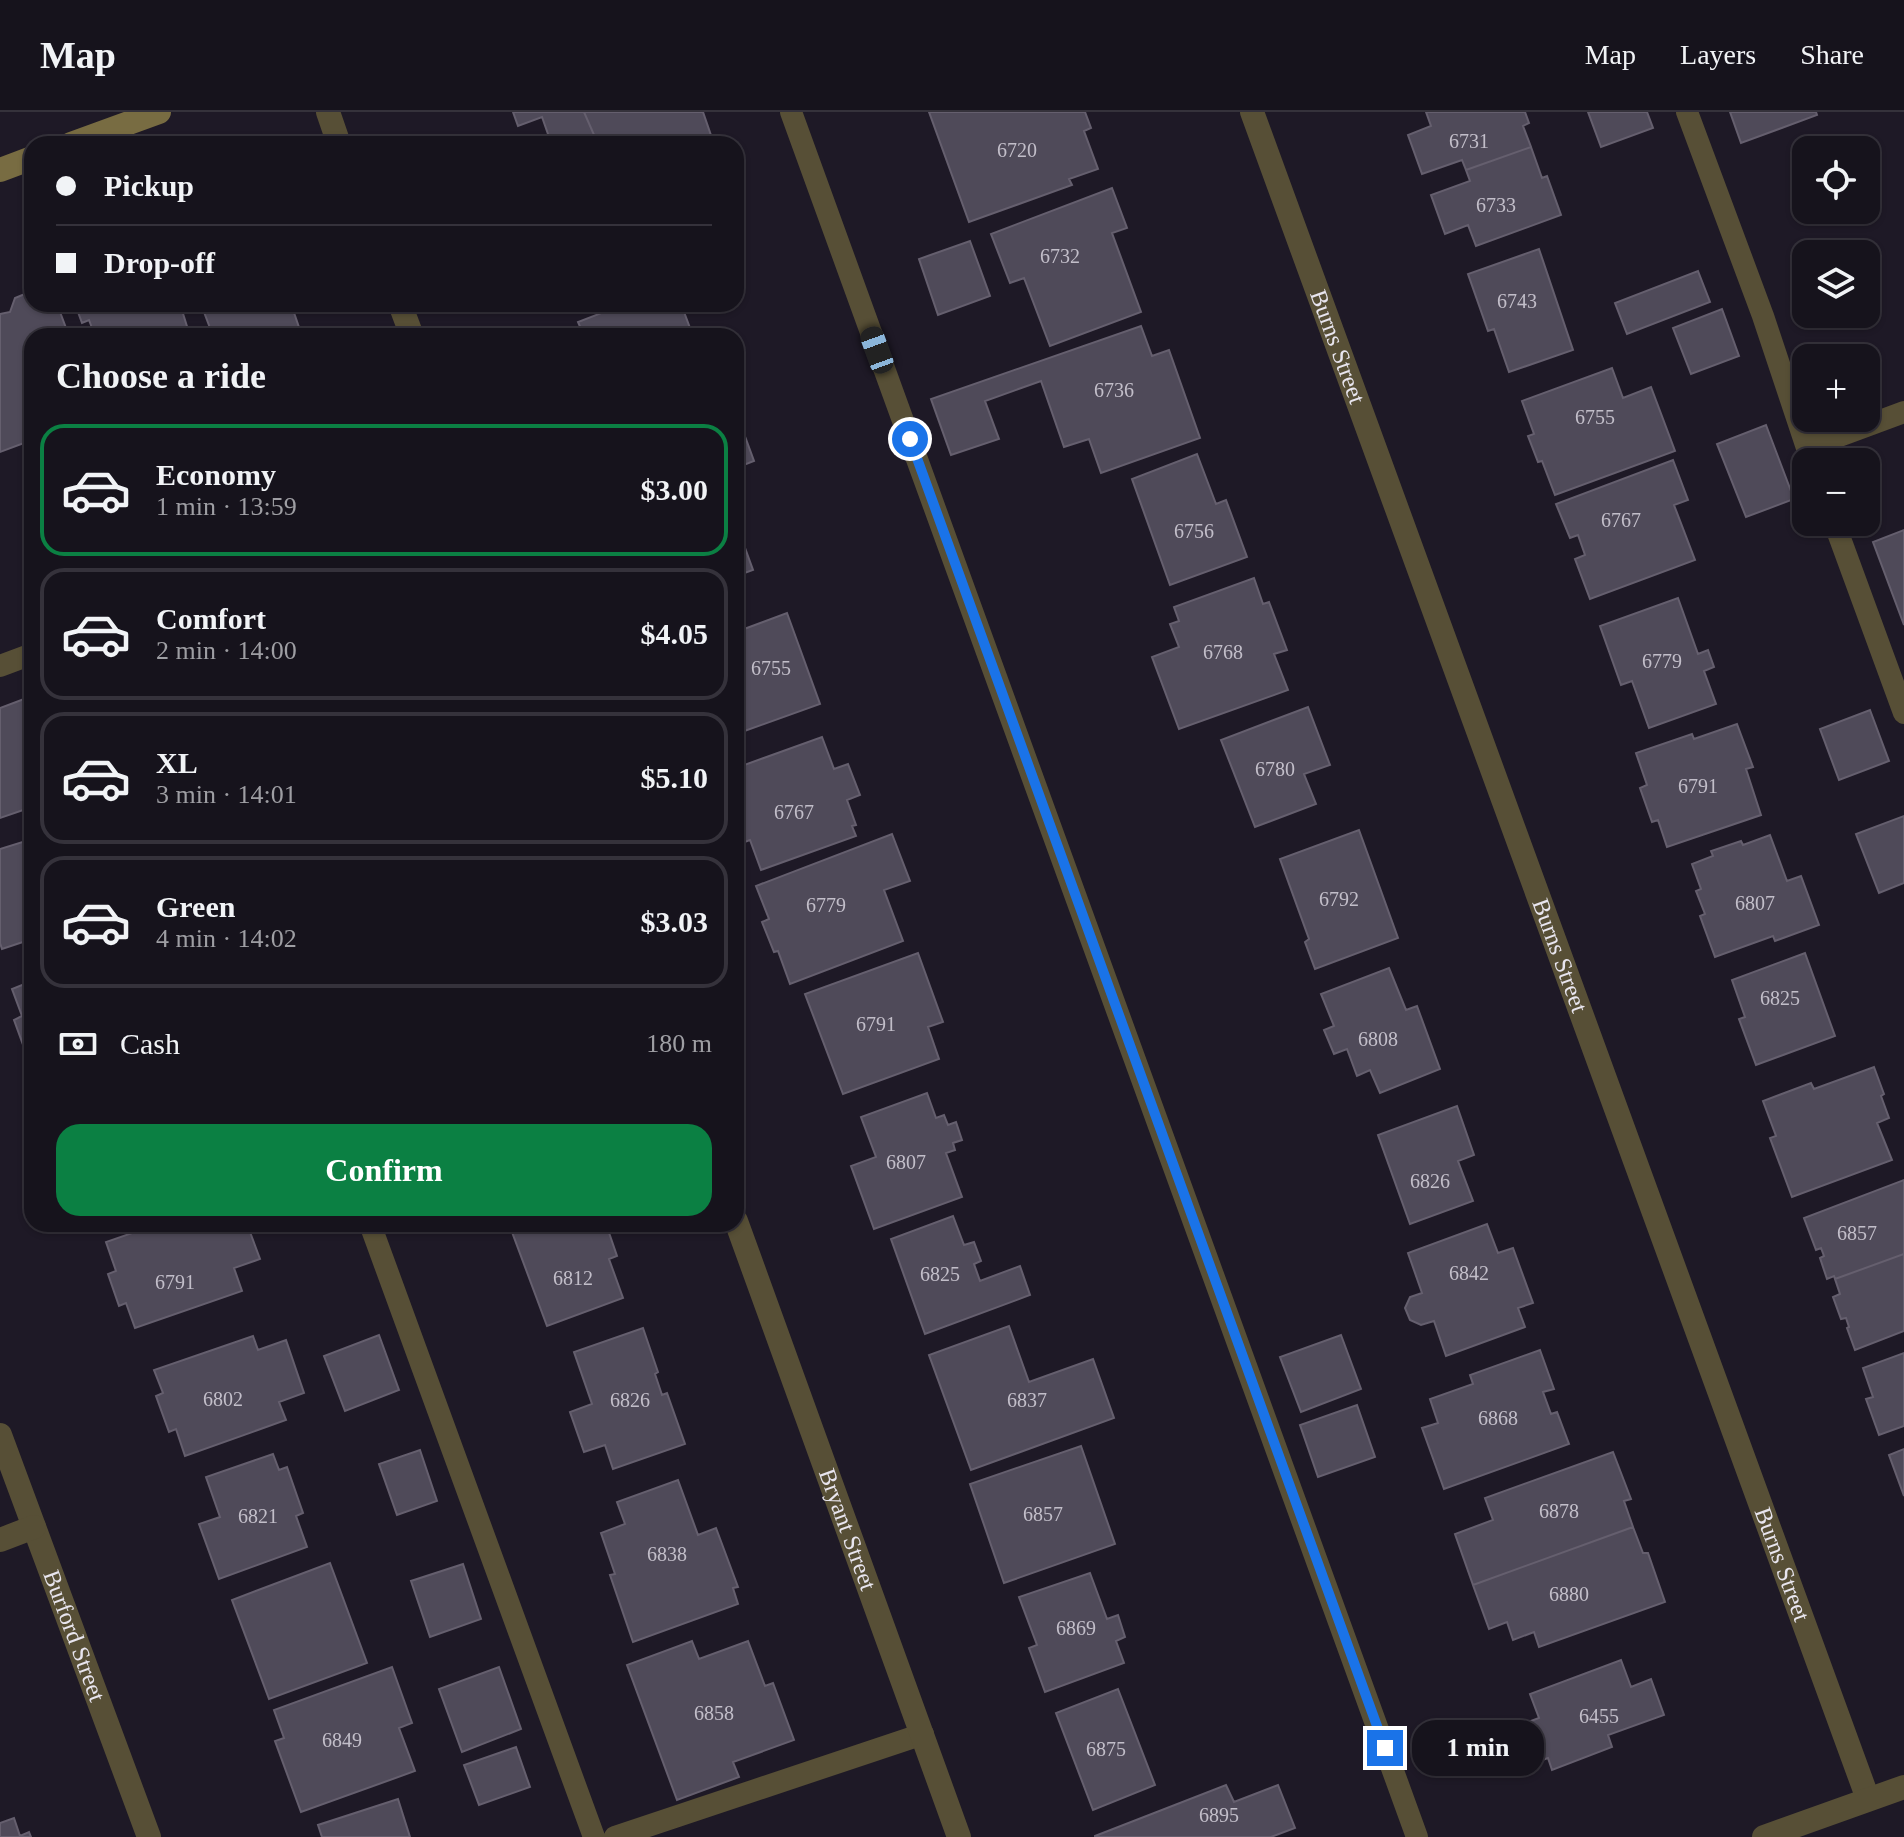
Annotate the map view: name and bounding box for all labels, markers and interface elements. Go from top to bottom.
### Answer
text: Map [40,34,116,76]
text: Map [1585,39,1636,70]
text: Layers [1680,39,1756,70]
text: Share [1800,39,1864,70]
house number: 6731 [1449,130,1489,152]
map controls [1792,136,1880,536]
button: locate [1792,136,1880,224]
house number: 6720 [997,139,1037,161]
text: Pickup [104,169,194,202]
house number: 6733 [1476,194,1516,216]
button: layers [1792,240,1880,328]
house number: 6732 [1040,245,1080,267]
text: Drop-off [104,246,215,279]
street label: Burns Street [1305,286,1371,408]
house number: 6743 [1497,290,1537,312]
car [858,323,896,377]
button: + [1792,344,1880,432]
text: Choose a ride [56,356,266,396]
house number: 6736 [1094,379,1134,401]
house number: 6755 [1575,406,1615,428]
route start [892,421,928,457]
button: − [1792,448,1880,536]
icon: car [60,454,132,526]
text: Economy [156,458,276,491]
text: $3.00 [641,473,708,506]
text: 1 min · 13:59 [156,492,297,521]
house number: 6767 [1601,509,1641,531]
house number: 6756 [1174,520,1214,542]
icon: car [60,598,132,670]
text: Comfort [156,602,266,635]
text: $4.05 [641,617,708,650]
text: 2 min · 14:00 [156,636,297,665]
house number: 6768 [1203,641,1243,663]
house number: 6779 [1642,650,1682,672]
house number: 6755 [751,657,791,679]
icon: car [60,742,132,814]
text: XL [156,746,198,779]
house number: 6780 [1255,758,1295,780]
text: $5.10 [641,761,708,794]
house number: 6791 [1678,775,1718,797]
text: 3 min · 14:01 [156,780,297,809]
house number: 6767 [774,801,814,823]
icon: car [60,886,132,958]
house number: 6792 [1319,888,1359,910]
text: Green [156,890,235,923]
house number: 6807 [1735,892,1775,914]
house number: 6779 [806,894,846,916]
street label: Burns Street [1527,895,1593,1016]
text: $3.03 [641,905,708,938]
text: 4 min · 14:02 [156,924,297,953]
house number: 6825 [1760,987,1800,1009]
house number: 6791 [856,1013,896,1035]
icon: cash [56,1022,100,1066]
text: Cash [120,1027,180,1060]
house number: 6808 [1358,1028,1398,1050]
text: 180 m [646,1029,712,1058]
button: Confirm [56,1124,712,1216]
house number: 6807 [886,1151,926,1173]
house number: 6826 [1410,1170,1450,1192]
house number: 6857 [1837,1222,1877,1244]
house number: 6842 [1449,1262,1489,1284]
house number: 6825 [920,1263,960,1285]
house number: 6812 [553,1267,593,1289]
house number: 6791 [155,1271,195,1293]
house number: 6802 [203,1388,243,1410]
house number: 6826 [610,1389,650,1411]
house number: 6837 [1007,1389,1047,1411]
house number: 6868 [1478,1407,1518,1429]
street label: Bryant Street [814,1465,882,1594]
house number: 6878 [1539,1500,1579,1522]
house number: 6857 [1023,1503,1063,1525]
street label: Burns Street [1750,1504,1815,1625]
house number: 6821 [238,1505,278,1527]
house number: 6838 [647,1543,687,1565]
street label: Burford Street [38,1566,111,1705]
house number: 6880 [1549,1583,1589,1605]
house number: 6869 [1056,1617,1096,1639]
house number: 6858 [694,1702,734,1724]
house number: 6455 [1579,1705,1619,1727]
callout: 1 min [1413,1720,1545,1776]
house number: 6849 [322,1729,362,1751]
route end [1367,1730,1403,1766]
text: 1 min [1447,1733,1509,1762]
house number: 6875 [1086,1738,1126,1760]
house number: 6895 [1199,1804,1239,1826]

